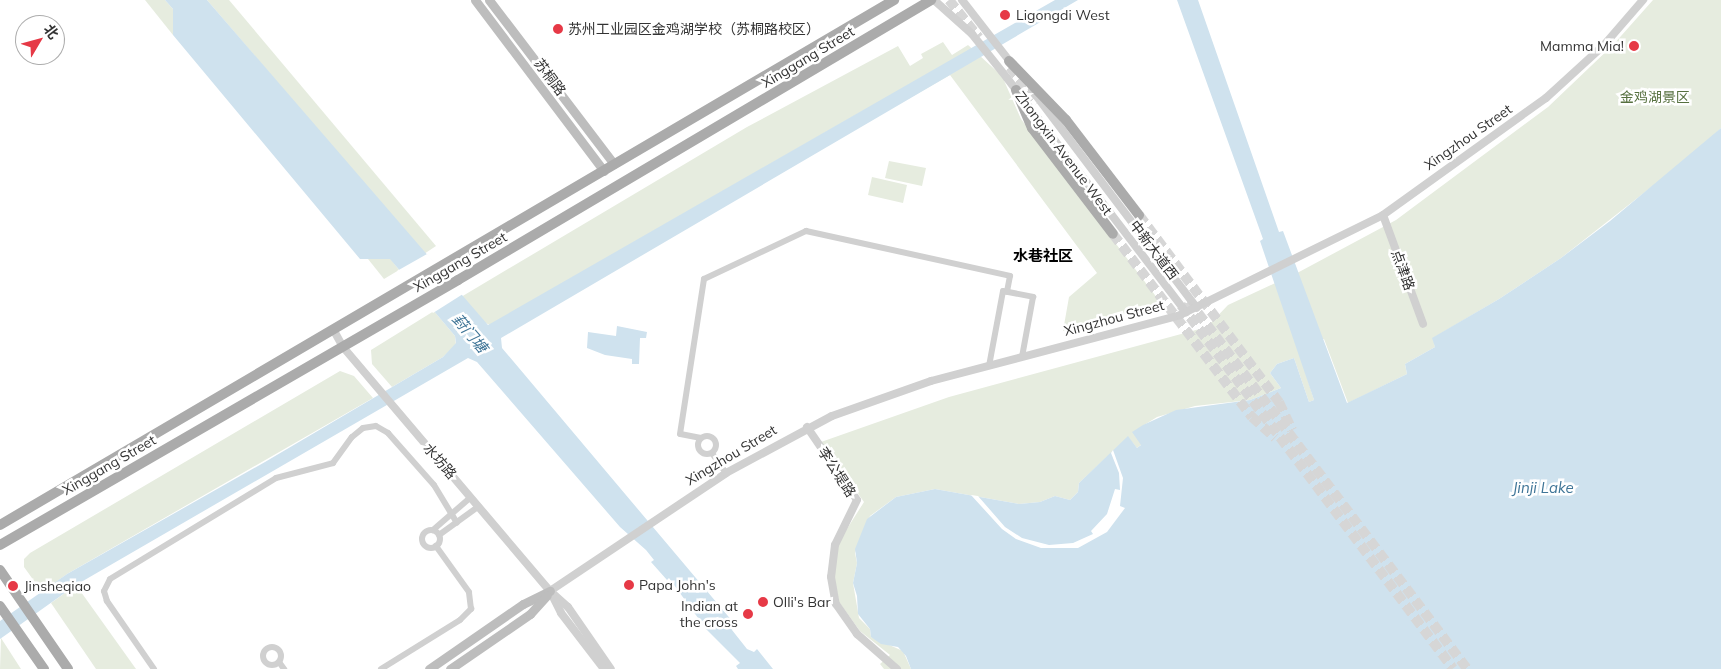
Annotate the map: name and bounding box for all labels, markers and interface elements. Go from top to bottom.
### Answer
place label: Ligongdi West [1016,7,1110,23]
marker: Ligongdi West [998,8,1012,22]
north arrow [15,15,65,65]
text: 北 [40,21,63,43]
place label: 苏州工业园区金鸡湖学校（苏桐路校区） [568,21,820,37]
marker: 苏州工业园区金鸡湖学校（苏桐路校区） [552,23,564,35]
street label: Xinggang Street [759,23,857,91]
place label: Mamma Mia! [1540,38,1624,54]
marker: Mamma Mia! [1628,40,1640,52]
street label: 苏桐路 [531,55,569,99]
street label: Zhongxin Avenue West [1012,88,1116,218]
park label: 金鸡湖景区 [1620,89,1690,105]
street label: Xingzhou Street [1421,101,1515,173]
street label: 中新大道西 [1126,217,1182,283]
street label: Xinggang Street [410,228,510,296]
district label: 水巷社区 [1013,247,1073,265]
street label: 点津路 [1388,247,1418,293]
street label: Xingzhou Street [1062,297,1166,339]
water label: 葑门塘 [449,310,491,356]
street label: Xingzhou Street [683,421,779,489]
street label: Xinggang Street [59,431,159,499]
street label: 水坊路 [420,440,460,482]
street label: 李公堤路 [815,444,859,500]
water label: Jinji Lake [1512,479,1574,497]
place label: Papa John's [639,577,716,593]
place label: Jinsheqiao [24,578,91,594]
marker: Jinsheqiao [6,579,20,593]
marker: Papa John's [623,579,635,591]
place label: Olli's Bar [773,594,830,610]
marker: Olli's Bar [757,596,769,608]
place label: Indian at the cross [680,598,738,630]
marker: Indian at the cross [742,608,754,620]

